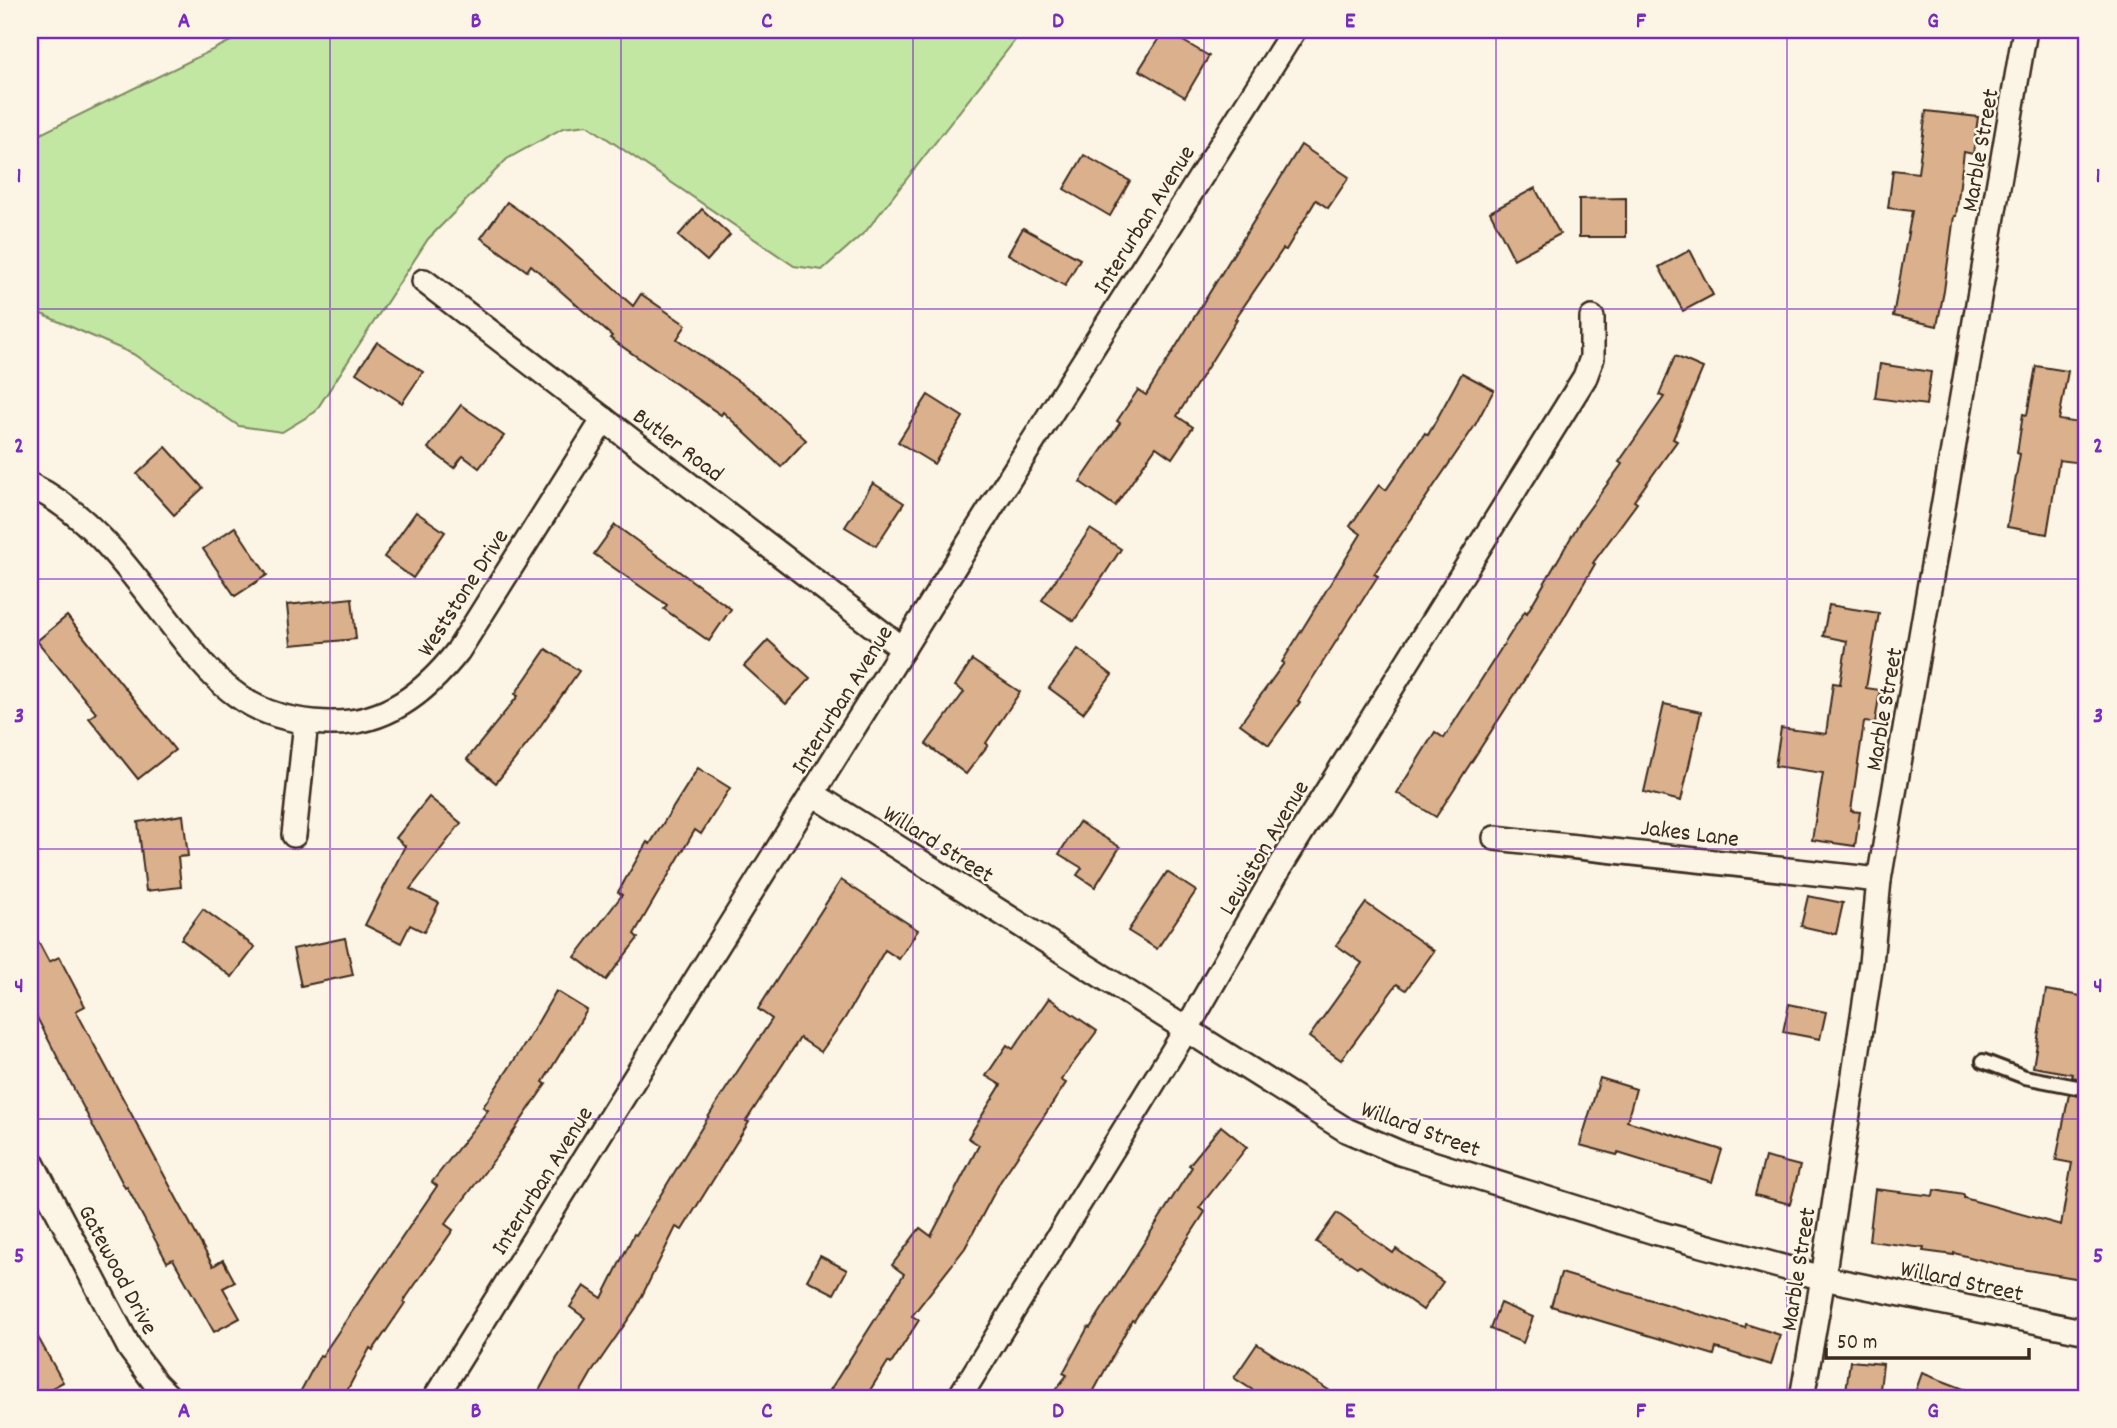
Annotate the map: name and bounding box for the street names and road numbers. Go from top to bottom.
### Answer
street label: Marble Street [1954,86,2010,215]
street label: Interurban Avenue [1086,139,1205,302]
street label: Butler Road [625,401,730,492]
street label: Weststone Drive [410,523,519,664]
street label: Interurban Avenue [784,619,903,782]
street label: Marble Street [1858,645,1914,774]
street label: Lewiston Avenue [1212,775,1319,922]
street label: Willard Street [875,798,999,893]
street label: Jakes Lane [1639,812,1741,858]
street label: Willard Street [1356,1093,1485,1168]
street label: Interurban Avenue [484,1100,603,1263]
street label: Gatewood Drive [68,1199,165,1341]
street label: Marble Street [1773,1205,1827,1334]
street label: Willard Street [1897,1253,2026,1313]

